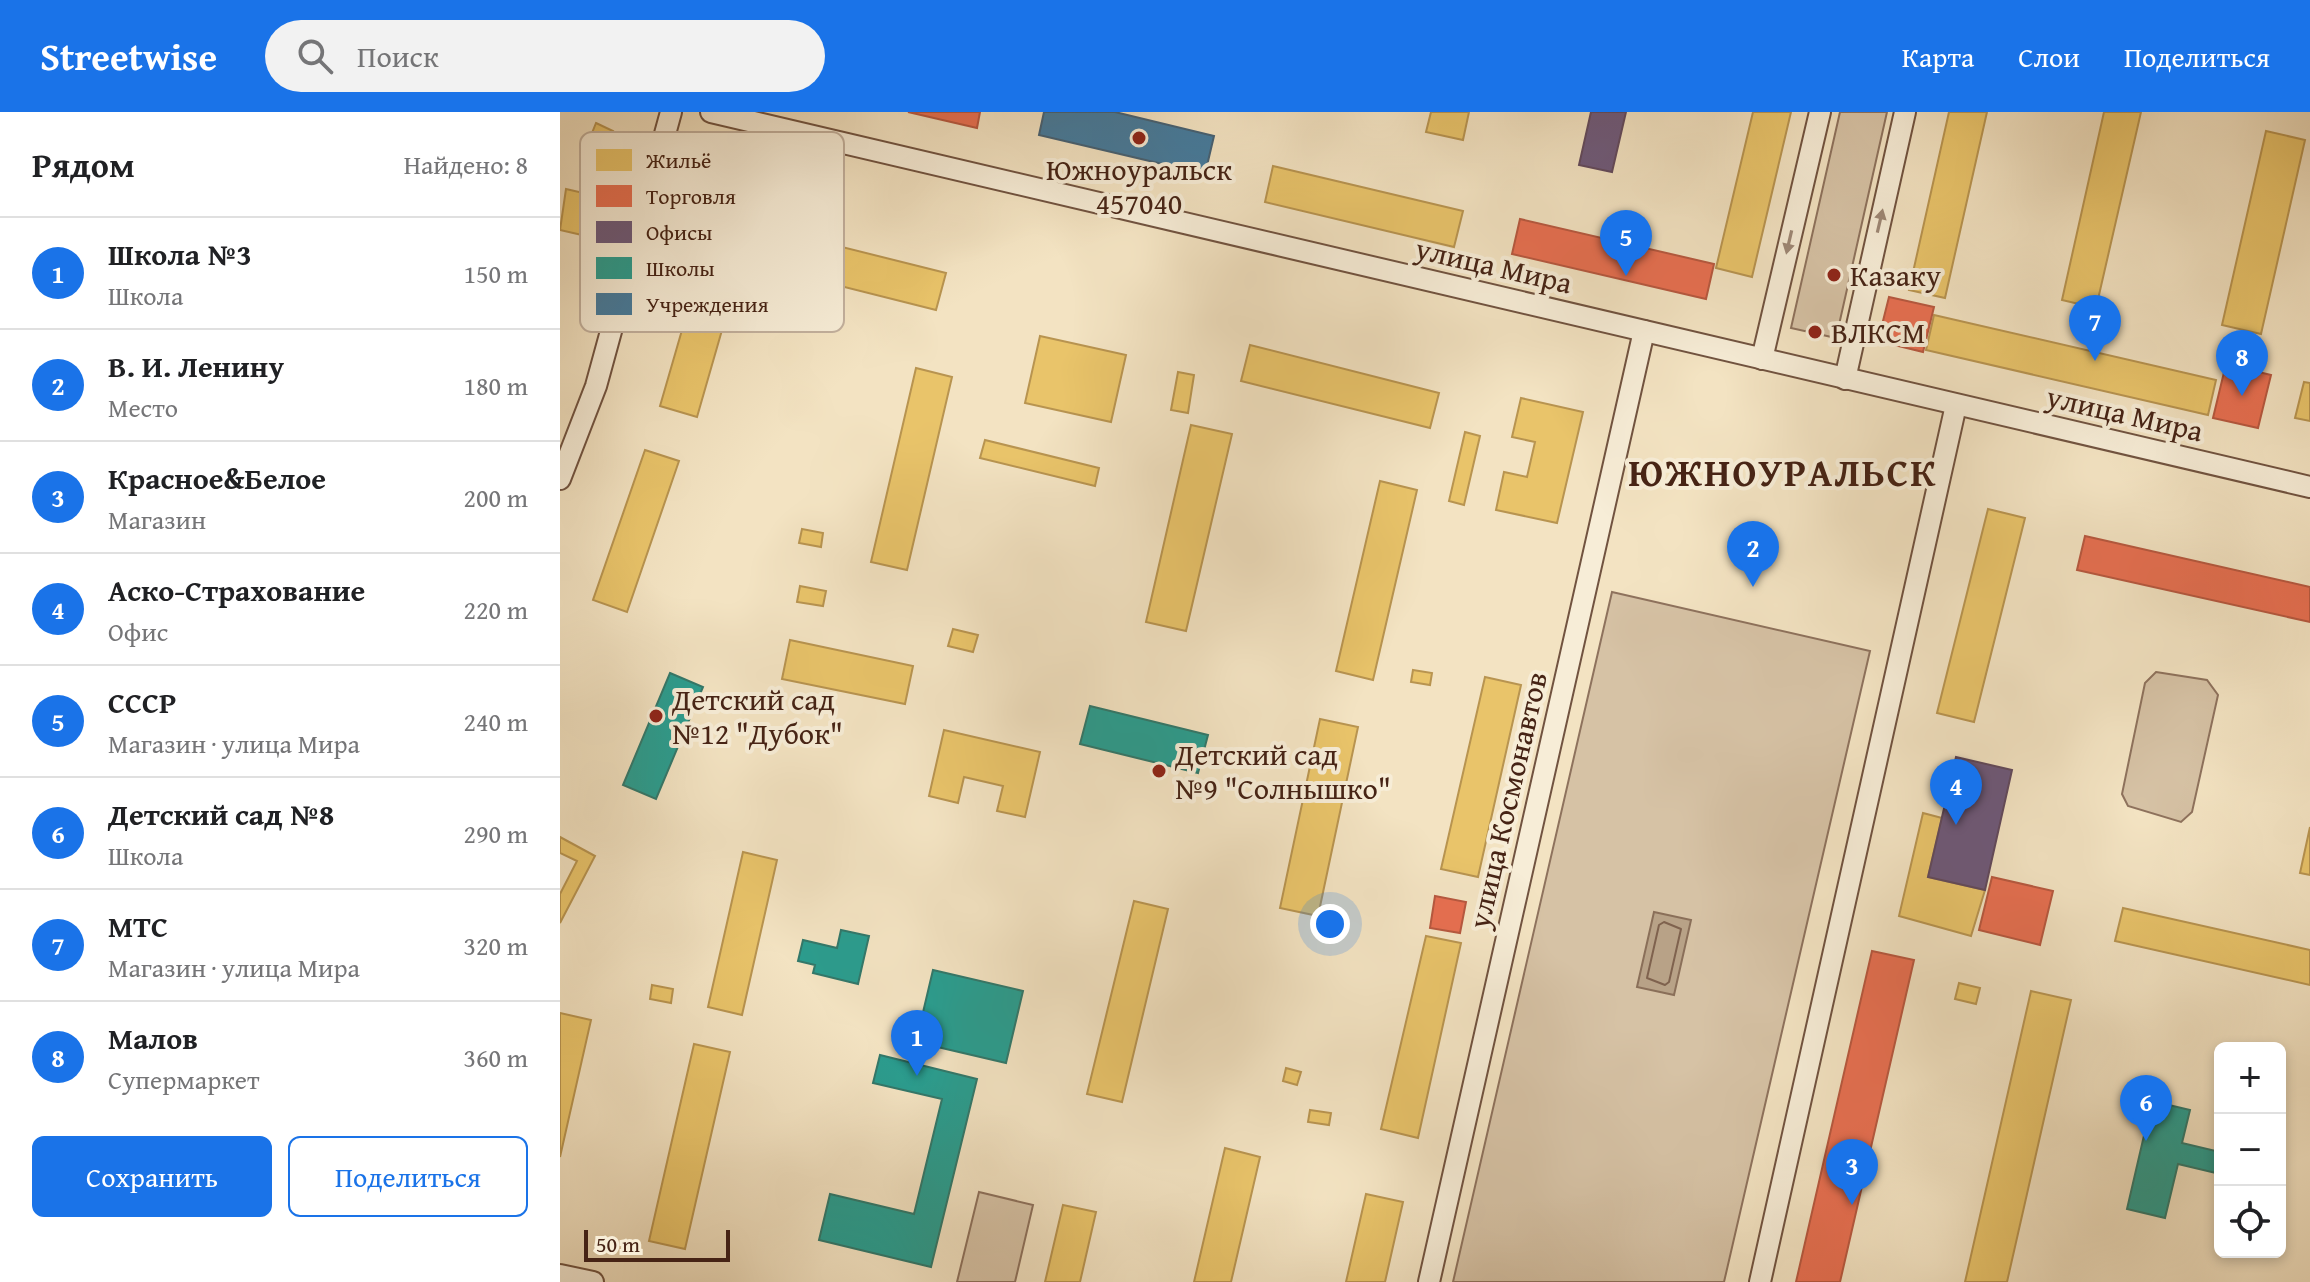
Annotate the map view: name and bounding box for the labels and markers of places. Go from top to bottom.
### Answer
marker: Южноуральск 457040 [1130,129,1148,147]
place label: Южноуральск 457040 [1046,147,1232,225]
pin: 5 [1600,210,1652,276]
place label: Казаку [1850,253,1941,297]
marker: Казаку [1825,266,1843,284]
pin: 7 [2069,295,2121,361]
place label: ВЛКСМ [1831,310,1925,354]
marker: ВЛКСМ [1806,323,1824,341]
pin: 8 [2216,330,2268,396]
pin: 2 [1727,521,1779,587]
place label: Детский сад №12 "Дубок" [671,677,843,755]
marker: Детский сад №12 "Дубок" [647,707,665,725]
place label: Детский сад №9 "Солнышко" [1174,732,1391,810]
pin: 4 [1930,759,1982,825]
marker: Детский сад №9 "Солнышко" [1150,762,1168,780]
pin: 1 [891,1010,943,1076]
pin: 6 [2120,1075,2172,1141]
pin: 3 [1826,1139,1878,1205]

